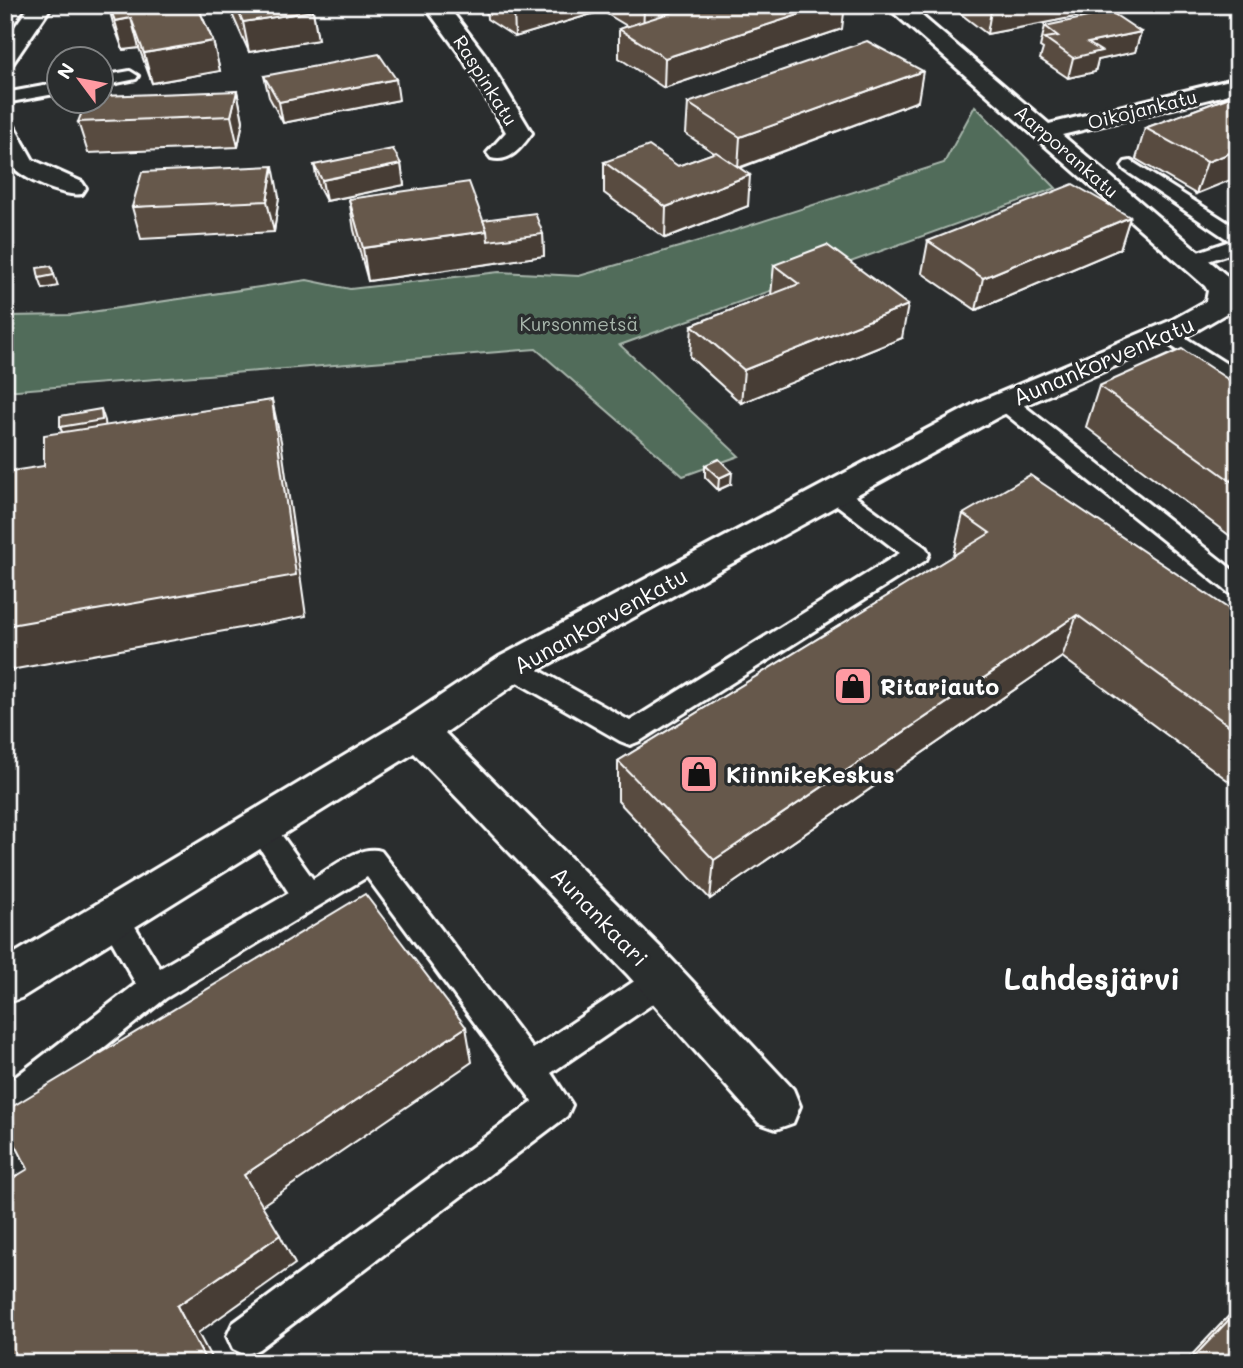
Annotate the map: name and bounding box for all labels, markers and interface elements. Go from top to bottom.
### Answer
street label: Raspinkatu [448,30,524,130]
north arrow [46,46,116,116]
text: N [51,58,80,83]
street label: Oikojankatu [1085,83,1199,135]
street label: Aarporankatu [1010,99,1124,203]
street label: Aunankorvenkatu [1008,308,1198,412]
park label: Kursonmetsä [520,311,638,336]
street label: Aunankorvenkatu [508,560,692,680]
shop icon: Ritariauto [832,665,874,707]
place label: Ritariauto [880,671,999,701]
shop icon: KiinnikeKeskus [678,753,720,795]
place label: KiinnikeKeskus [726,759,895,789]
street label: Aunankaari [545,860,655,972]
district label: Lahdesjärvi [1004,958,1180,998]

